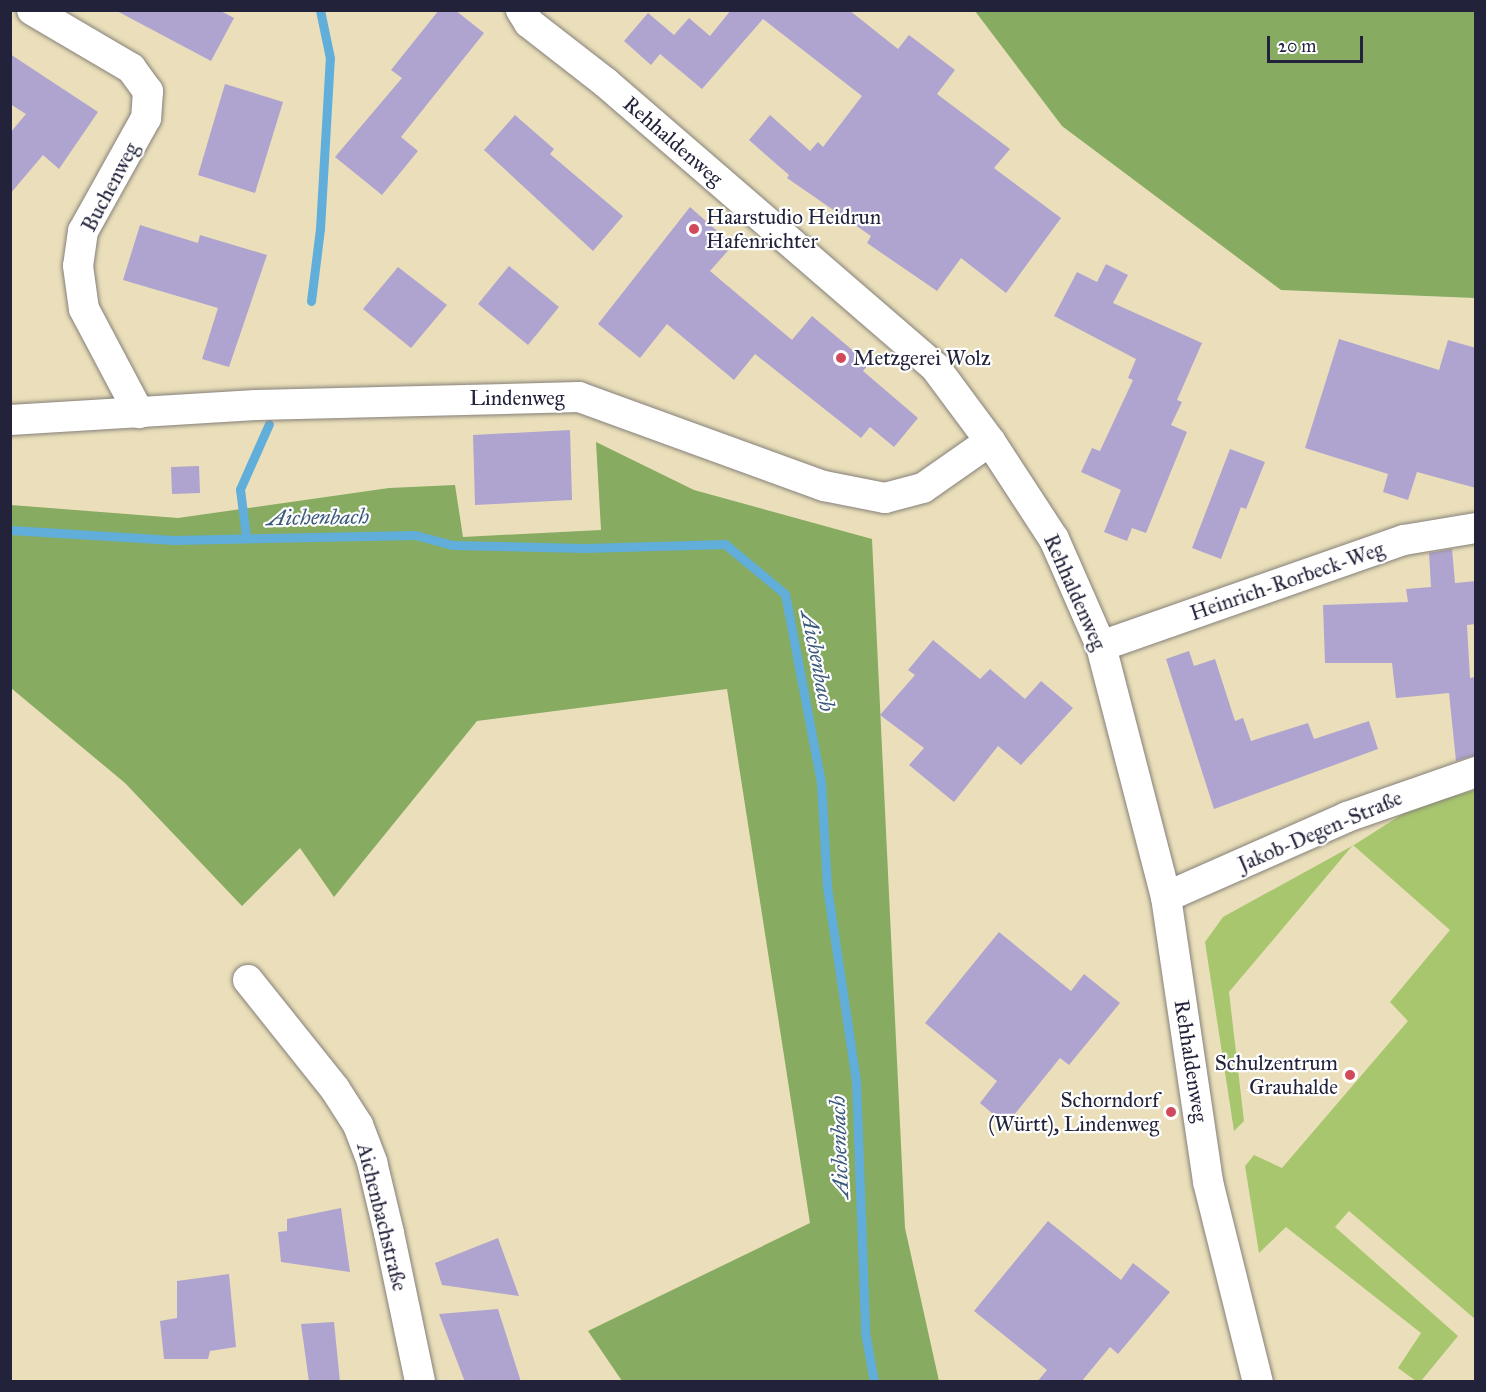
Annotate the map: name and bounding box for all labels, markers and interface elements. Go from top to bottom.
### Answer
scale bar [1270,24,1366,62]
text: 20 m [1278,35,1316,57]
street label: Rehhaldenweg [618,91,728,191]
street label: Buchenweg [76,138,144,236]
place label: Haarstudio Heidrun Hafenrichter [706,204,881,254]
marker: Haarstudio Heidrun Hafenrichter [687,222,701,236]
place label: Metzgerei Wolz [853,345,991,371]
marker: Metzgerei Wolz [834,351,848,365]
street label: Lindenweg [469,385,565,411]
water label: Aichenbach [267,503,369,531]
street label: Rehhaldenweg [1038,530,1112,654]
street label: Heinrich-Rorbeck-Weg [1187,536,1387,626]
water label: Aichenbach [795,608,841,714]
street label: Jakob-Degen-Straße [1234,785,1406,877]
street label: Rehhaldenweg [1169,998,1213,1124]
place label: Schulzentrum Grauhalde [1215,1050,1338,1100]
marker: Schulzentrum Grauhalde [1343,1068,1357,1082]
place label: Schorndorf (Württ), Lindenweg [988,1087,1159,1137]
water label: Aichenbach [824,1095,854,1199]
marker: Schorndorf (Württ), Lindenweg [1164,1105,1178,1119]
street label: Aichenbachstraße [351,1141,413,1293]

